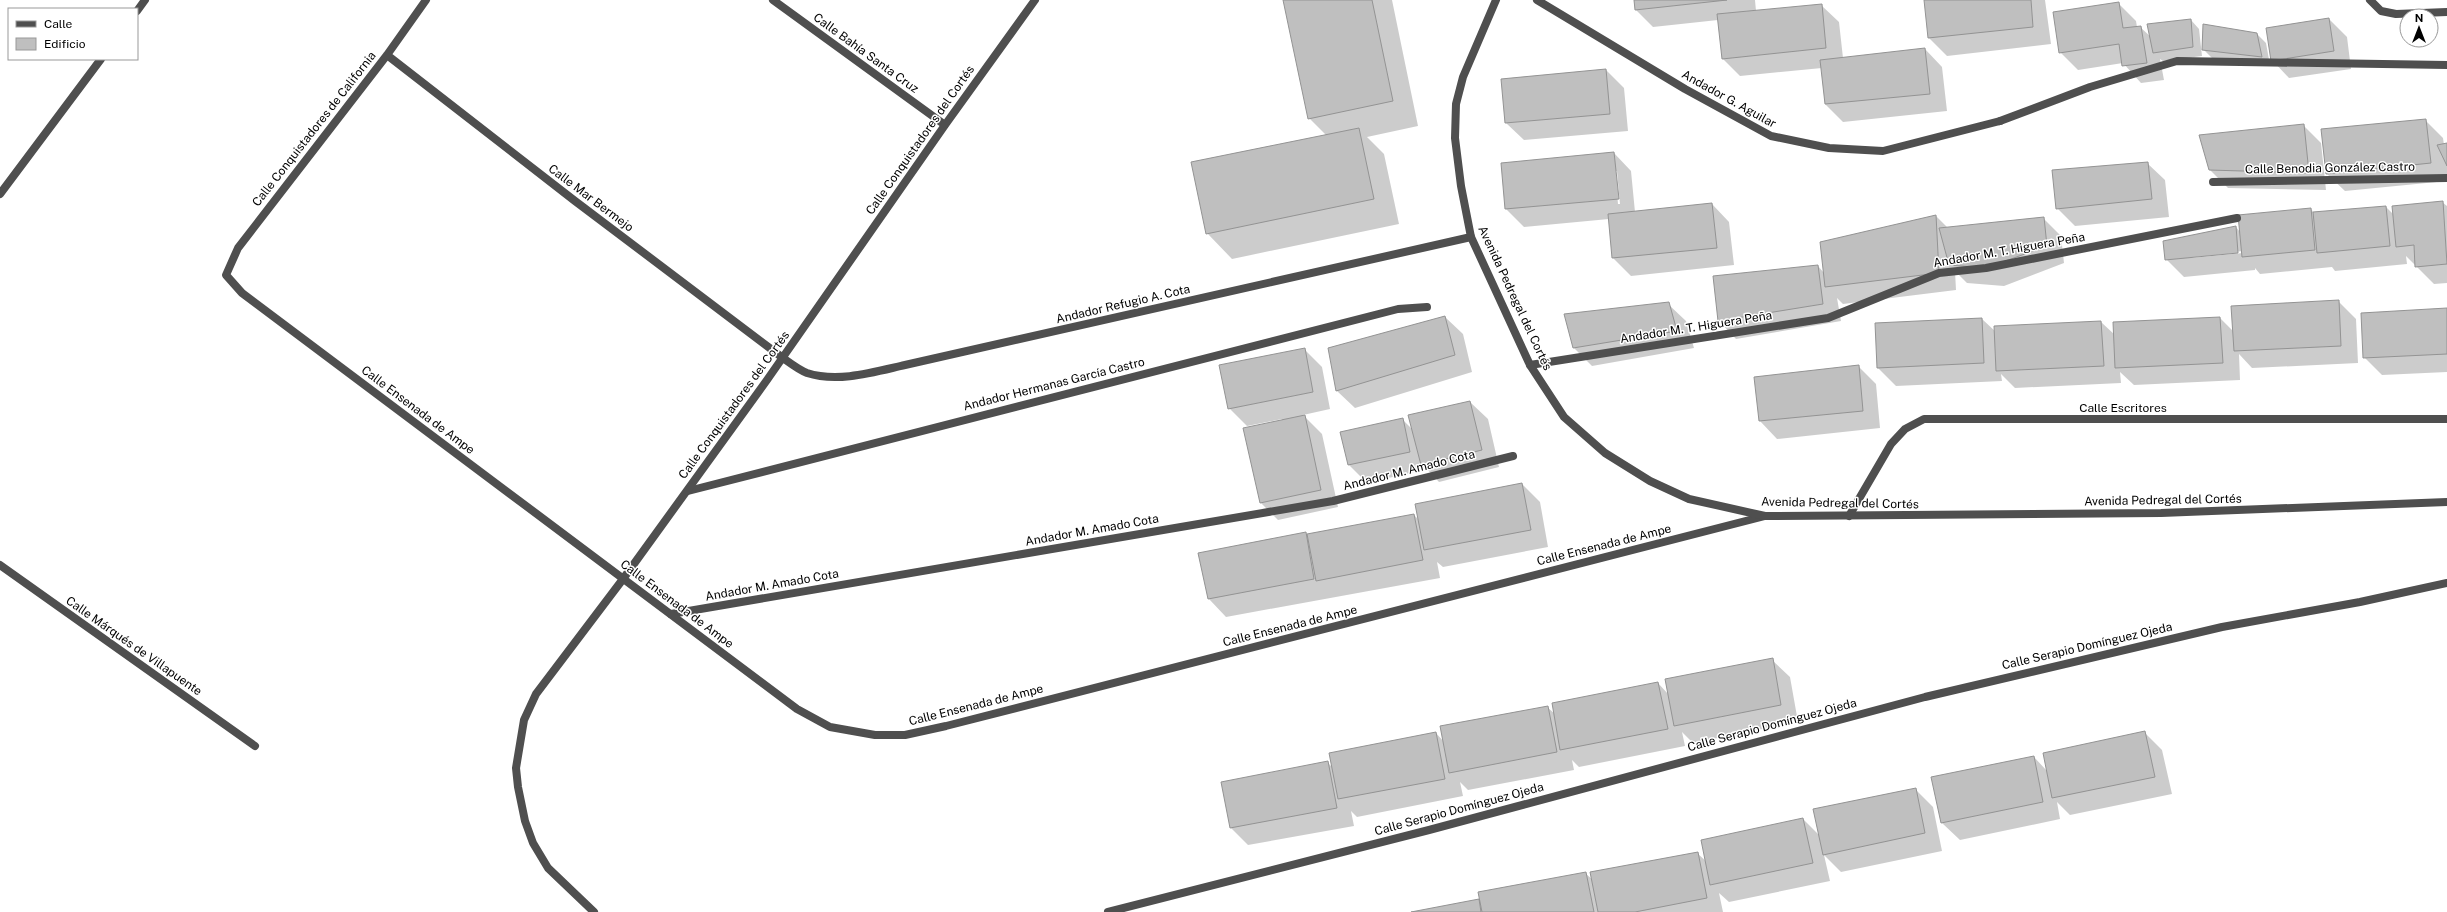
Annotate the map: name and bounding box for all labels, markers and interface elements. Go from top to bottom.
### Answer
legend [8,8,138,60]
north arrow [2399,8,2439,48]
street label: Calle Bahía Santa Cruz [811,10,921,96]
text: N [2415,12,2423,24]
text: Calle [44,17,73,31]
text: Edificio [44,37,86,51]
street label: Calle Conquistadores de California [249,49,379,209]
street label: Calle Conquistadores del Cortés [863,63,977,217]
street label: Andador G. Aguilar [1679,67,1779,131]
street label: Calle Benodia González Castro [2245,160,2415,176]
street label: Calle Mar Bermejo [546,161,636,235]
street label: Avenida Pedregal del Cortés [1475,224,1555,372]
street label: Andador M. T. Higuera Peña [1932,230,2086,270]
street label: Andador Refugio A. Cota [1055,282,1191,326]
street label: Andador M. T. Higuera Peña [1619,308,1773,346]
street label: Calle Conquistadores del Cortés [676,328,792,482]
street label: Andador Hermanas García Castro [962,355,1146,413]
street label: Calle Ensenada de Ampe [359,363,477,457]
street label: Calle Escritores [2079,401,2167,415]
street label: Andador M. Amado Cota [1342,447,1476,493]
street label: Avenida Pedregal del Cortés [2084,492,2242,508]
street label: Avenida Pedregal del Cortés [1761,495,1919,511]
street label: Andador M. Amado Cota [1024,511,1160,549]
street label: Calle Ensenada de Ampe [1535,521,1673,568]
street label: Calle Ensenada de Ampe [618,557,736,651]
street label: Andador M. Amado Cota [704,566,840,604]
street label: Calle Márqués de Villapuente [63,594,205,699]
street label: Calle Ensenada de Ampe [1221,602,1359,649]
street label: Calle Serapio Domínguez Ojeda [2000,620,2174,672]
street label: Calle Ensenada de Ampe [907,681,1045,728]
street label: Calle Serapio Domínguez Ojeda [1686,696,1858,754]
street label: Calle Serapio Domínguez Ojeda [1373,780,1545,838]

